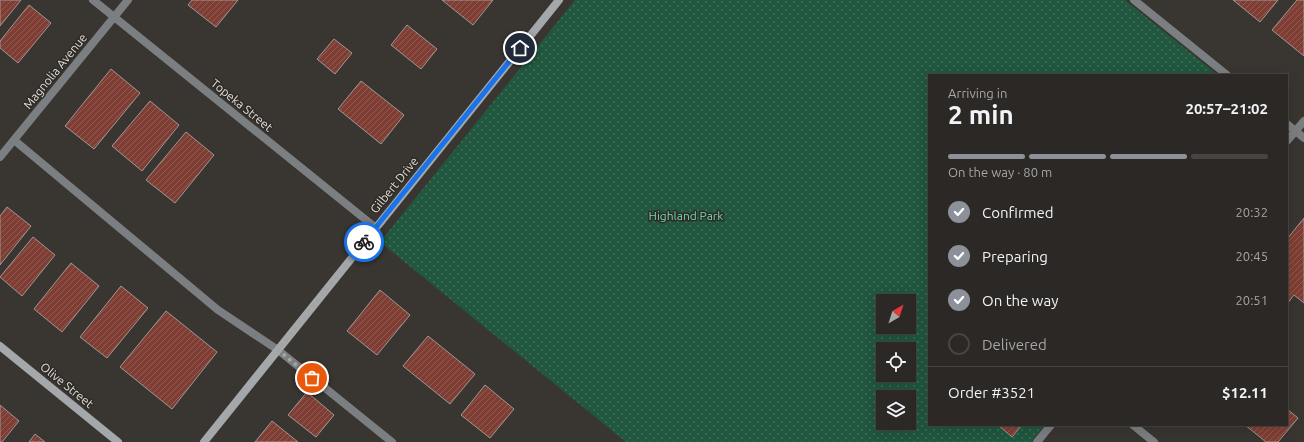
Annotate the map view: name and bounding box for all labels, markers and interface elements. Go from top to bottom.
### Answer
street label: Magnolia Avenue [21,31,89,111]
pin [503,31,537,65]
icon: home [509,37,531,59]
street label: Topeka Street [209,76,276,134]
text: Arriving in [948,86,1007,100]
text: 2 min [948,100,1014,129]
text: 20:57–21:02 [1185,100,1268,117]
street label: Gilbert Drive [368,154,420,216]
text: On the way · 80 m [948,165,1052,179]
icon: check [948,201,970,223]
text: Confirmed [982,204,1054,221]
text: 20:32 [1235,205,1268,219]
park label: Highland Park [649,209,723,222]
courier [344,222,384,262]
icon: bike [353,231,375,253]
icon: check [948,245,970,267]
text: Preparing [982,248,1048,265]
text: 20:45 [1235,249,1268,263]
icon: check [948,289,970,311]
text: On the way [982,292,1058,309]
text: 20:51 [1235,293,1268,307]
north arrow [876,294,916,334]
map controls [876,294,916,430]
text: Delivered [982,336,1047,353]
button: locate [876,342,916,382]
street label: Olive Street [38,360,96,410]
pin [295,361,329,395]
icon: bag [301,367,323,389]
text: Order #3521 [948,384,1035,401]
text: $12.11 [1222,384,1268,401]
button: layers [876,390,916,430]

